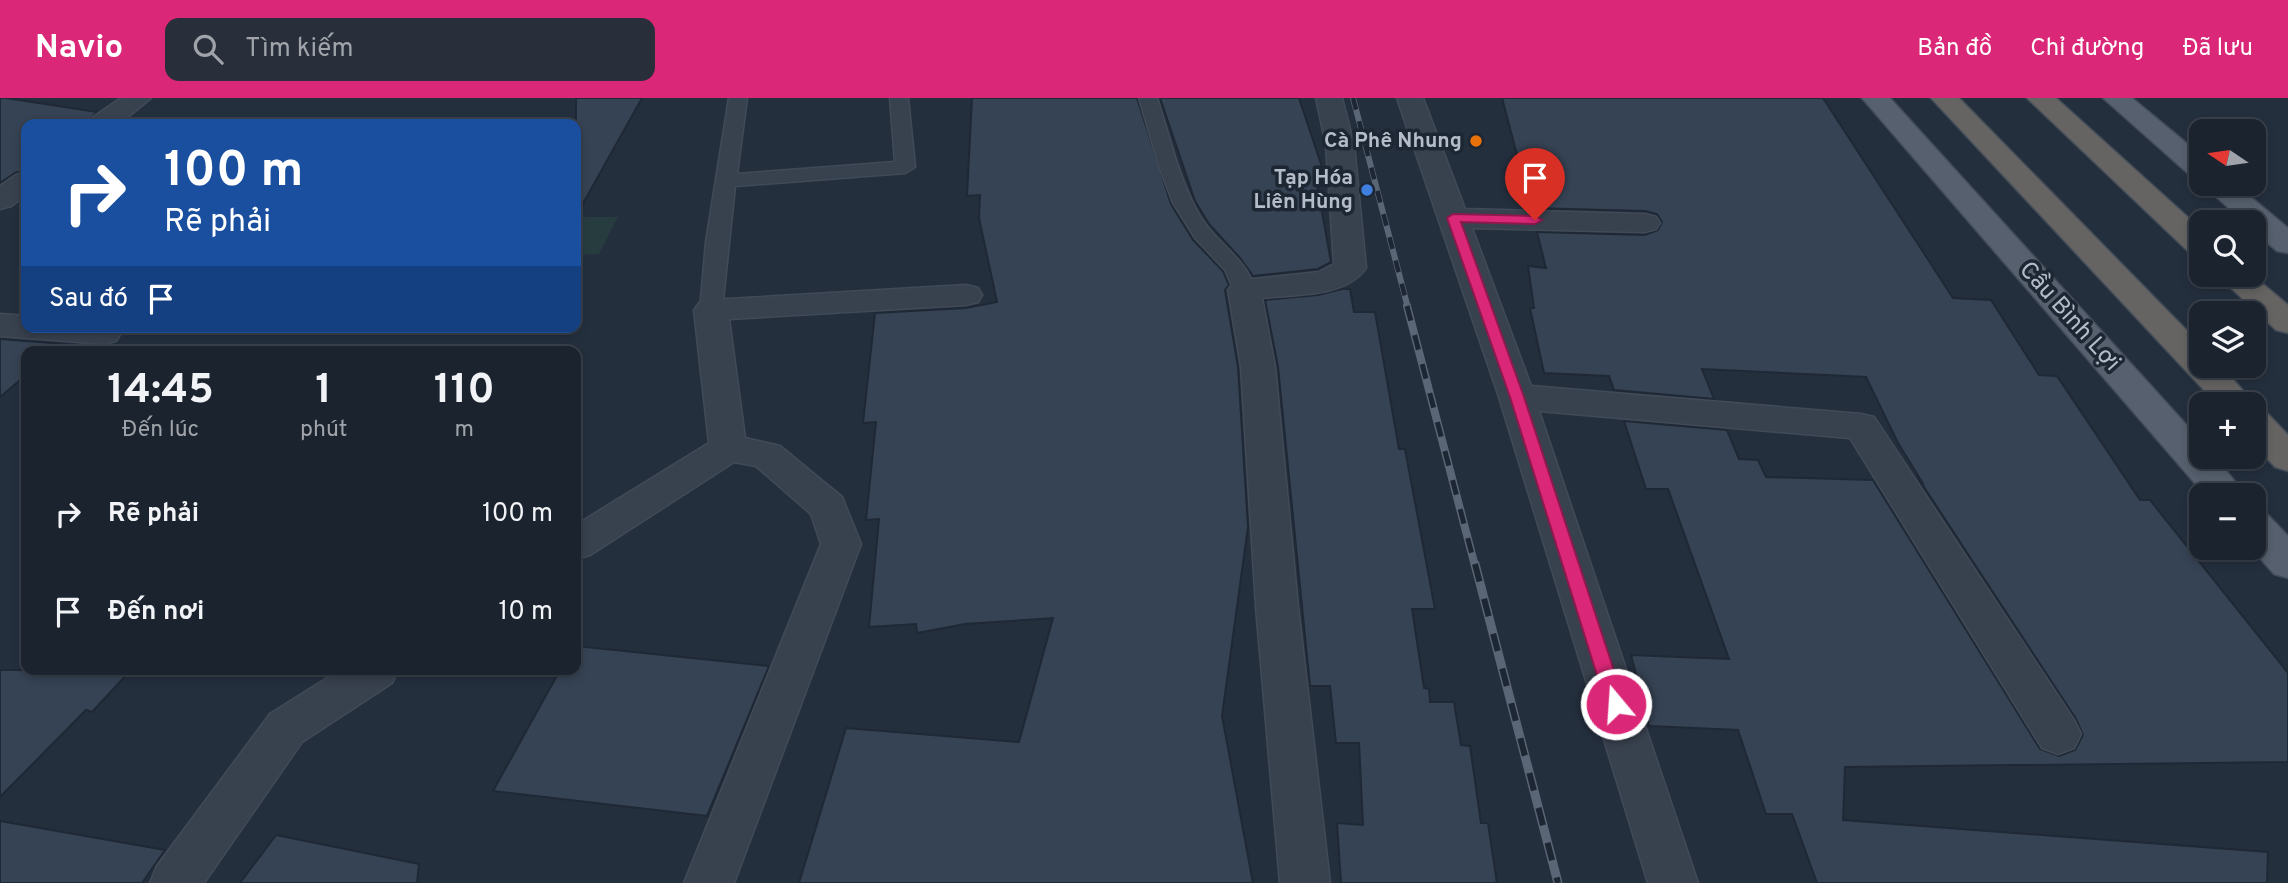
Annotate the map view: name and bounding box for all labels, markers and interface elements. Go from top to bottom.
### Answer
search box [165,18,655,81]
text: Navio [35,28,123,70]
icon: search [189,30,227,68]
text: Tìm kiếm [245,33,353,66]
text: Bản đồ [1917,34,1992,64]
text: Chỉ đường [2030,34,2144,64]
text: Đã lưu [2182,34,2253,64]
north arrow [2189,119,2266,196]
map controls [2189,119,2266,560]
place label: Cà Phê Nhung [1324,128,1462,155]
marker: Cà Phê Nhung [1468,133,1484,149]
text: 100 m [164,142,303,204]
icon: right [49,147,140,238]
pin [1505,148,1565,220]
icon: arrive [1516,159,1554,197]
place label: Tạp Hóa Liên Hùng [1254,165,1353,216]
marker: Tạp Hóa Liên Hùng [1359,182,1375,198]
text: Rẽ phải [164,203,271,243]
button: search [2189,210,2266,287]
street label: Cầu Bình Lợi [2012,255,2127,378]
icon: arrive [142,280,180,318]
text: Sau đó [49,283,128,316]
button: layers [2189,301,2266,378]
text: 14:45 [107,365,214,418]
text: 1 [315,365,332,418]
text: 110 [434,365,495,418]
button: + [2189,392,2266,469]
text: Đến lúc [122,416,199,445]
text: phút [300,416,348,445]
text: m [455,416,474,445]
button: − [2189,483,2266,560]
icon: right [49,495,87,533]
text: Rẽ phải [108,498,199,531]
text: 100 m [482,498,553,531]
icon: arrive [49,593,87,631]
text: Đến nơi [108,596,204,629]
text: 10 m [498,596,553,629]
position arrow [1579,667,1653,741]

